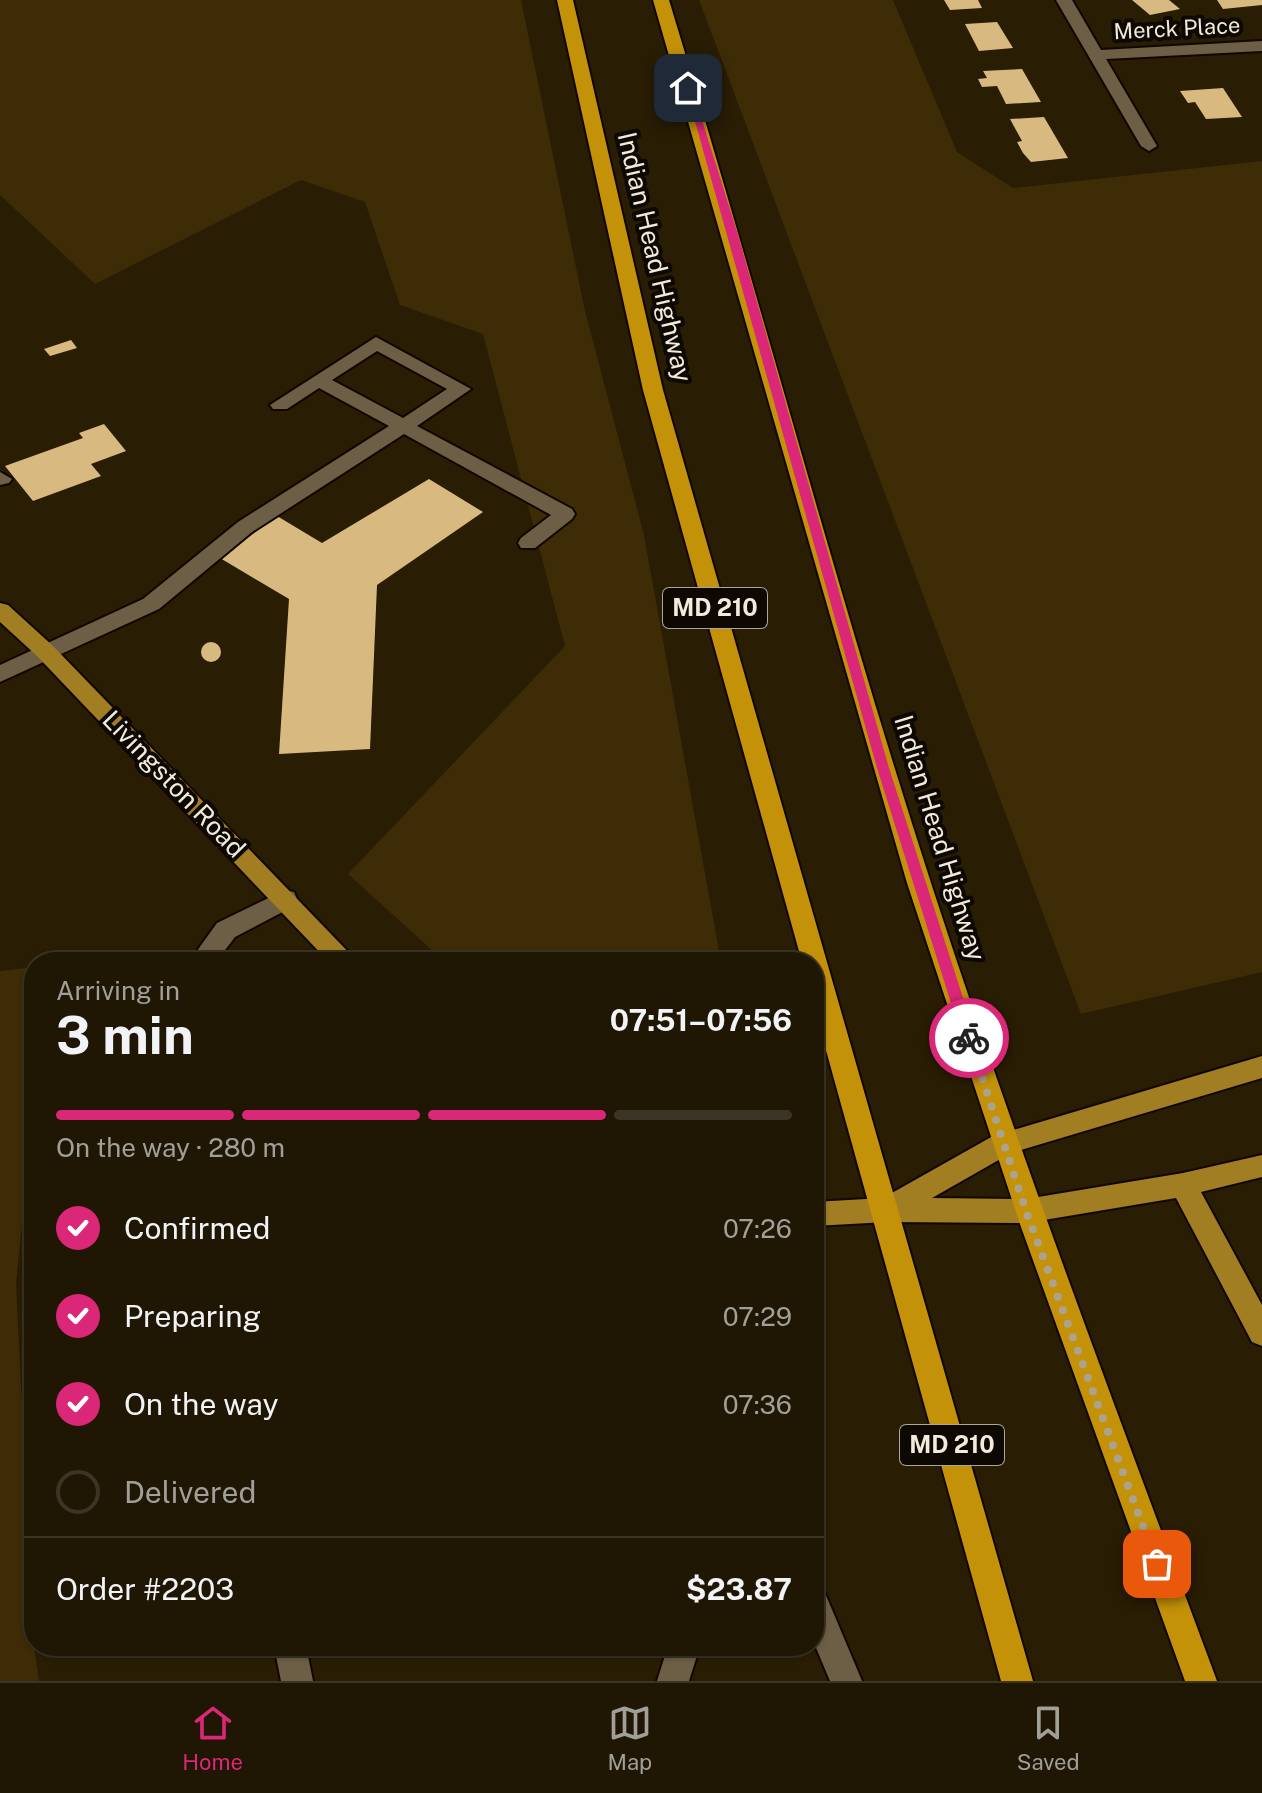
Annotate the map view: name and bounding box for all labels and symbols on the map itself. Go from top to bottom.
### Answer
street label: Merck Place [1113,12,1241,44]
pin [654,54,722,122]
street label: Indian Head Highway [612,129,699,385]
road number: MD 210 [663,588,767,628]
street label: Livingston Road [96,704,252,864]
street label: Indian Head Highway [888,711,993,965]
courier [929,998,1009,1078]
road number: MD 210 [900,1425,1004,1465]
pin [1123,1530,1191,1598]

